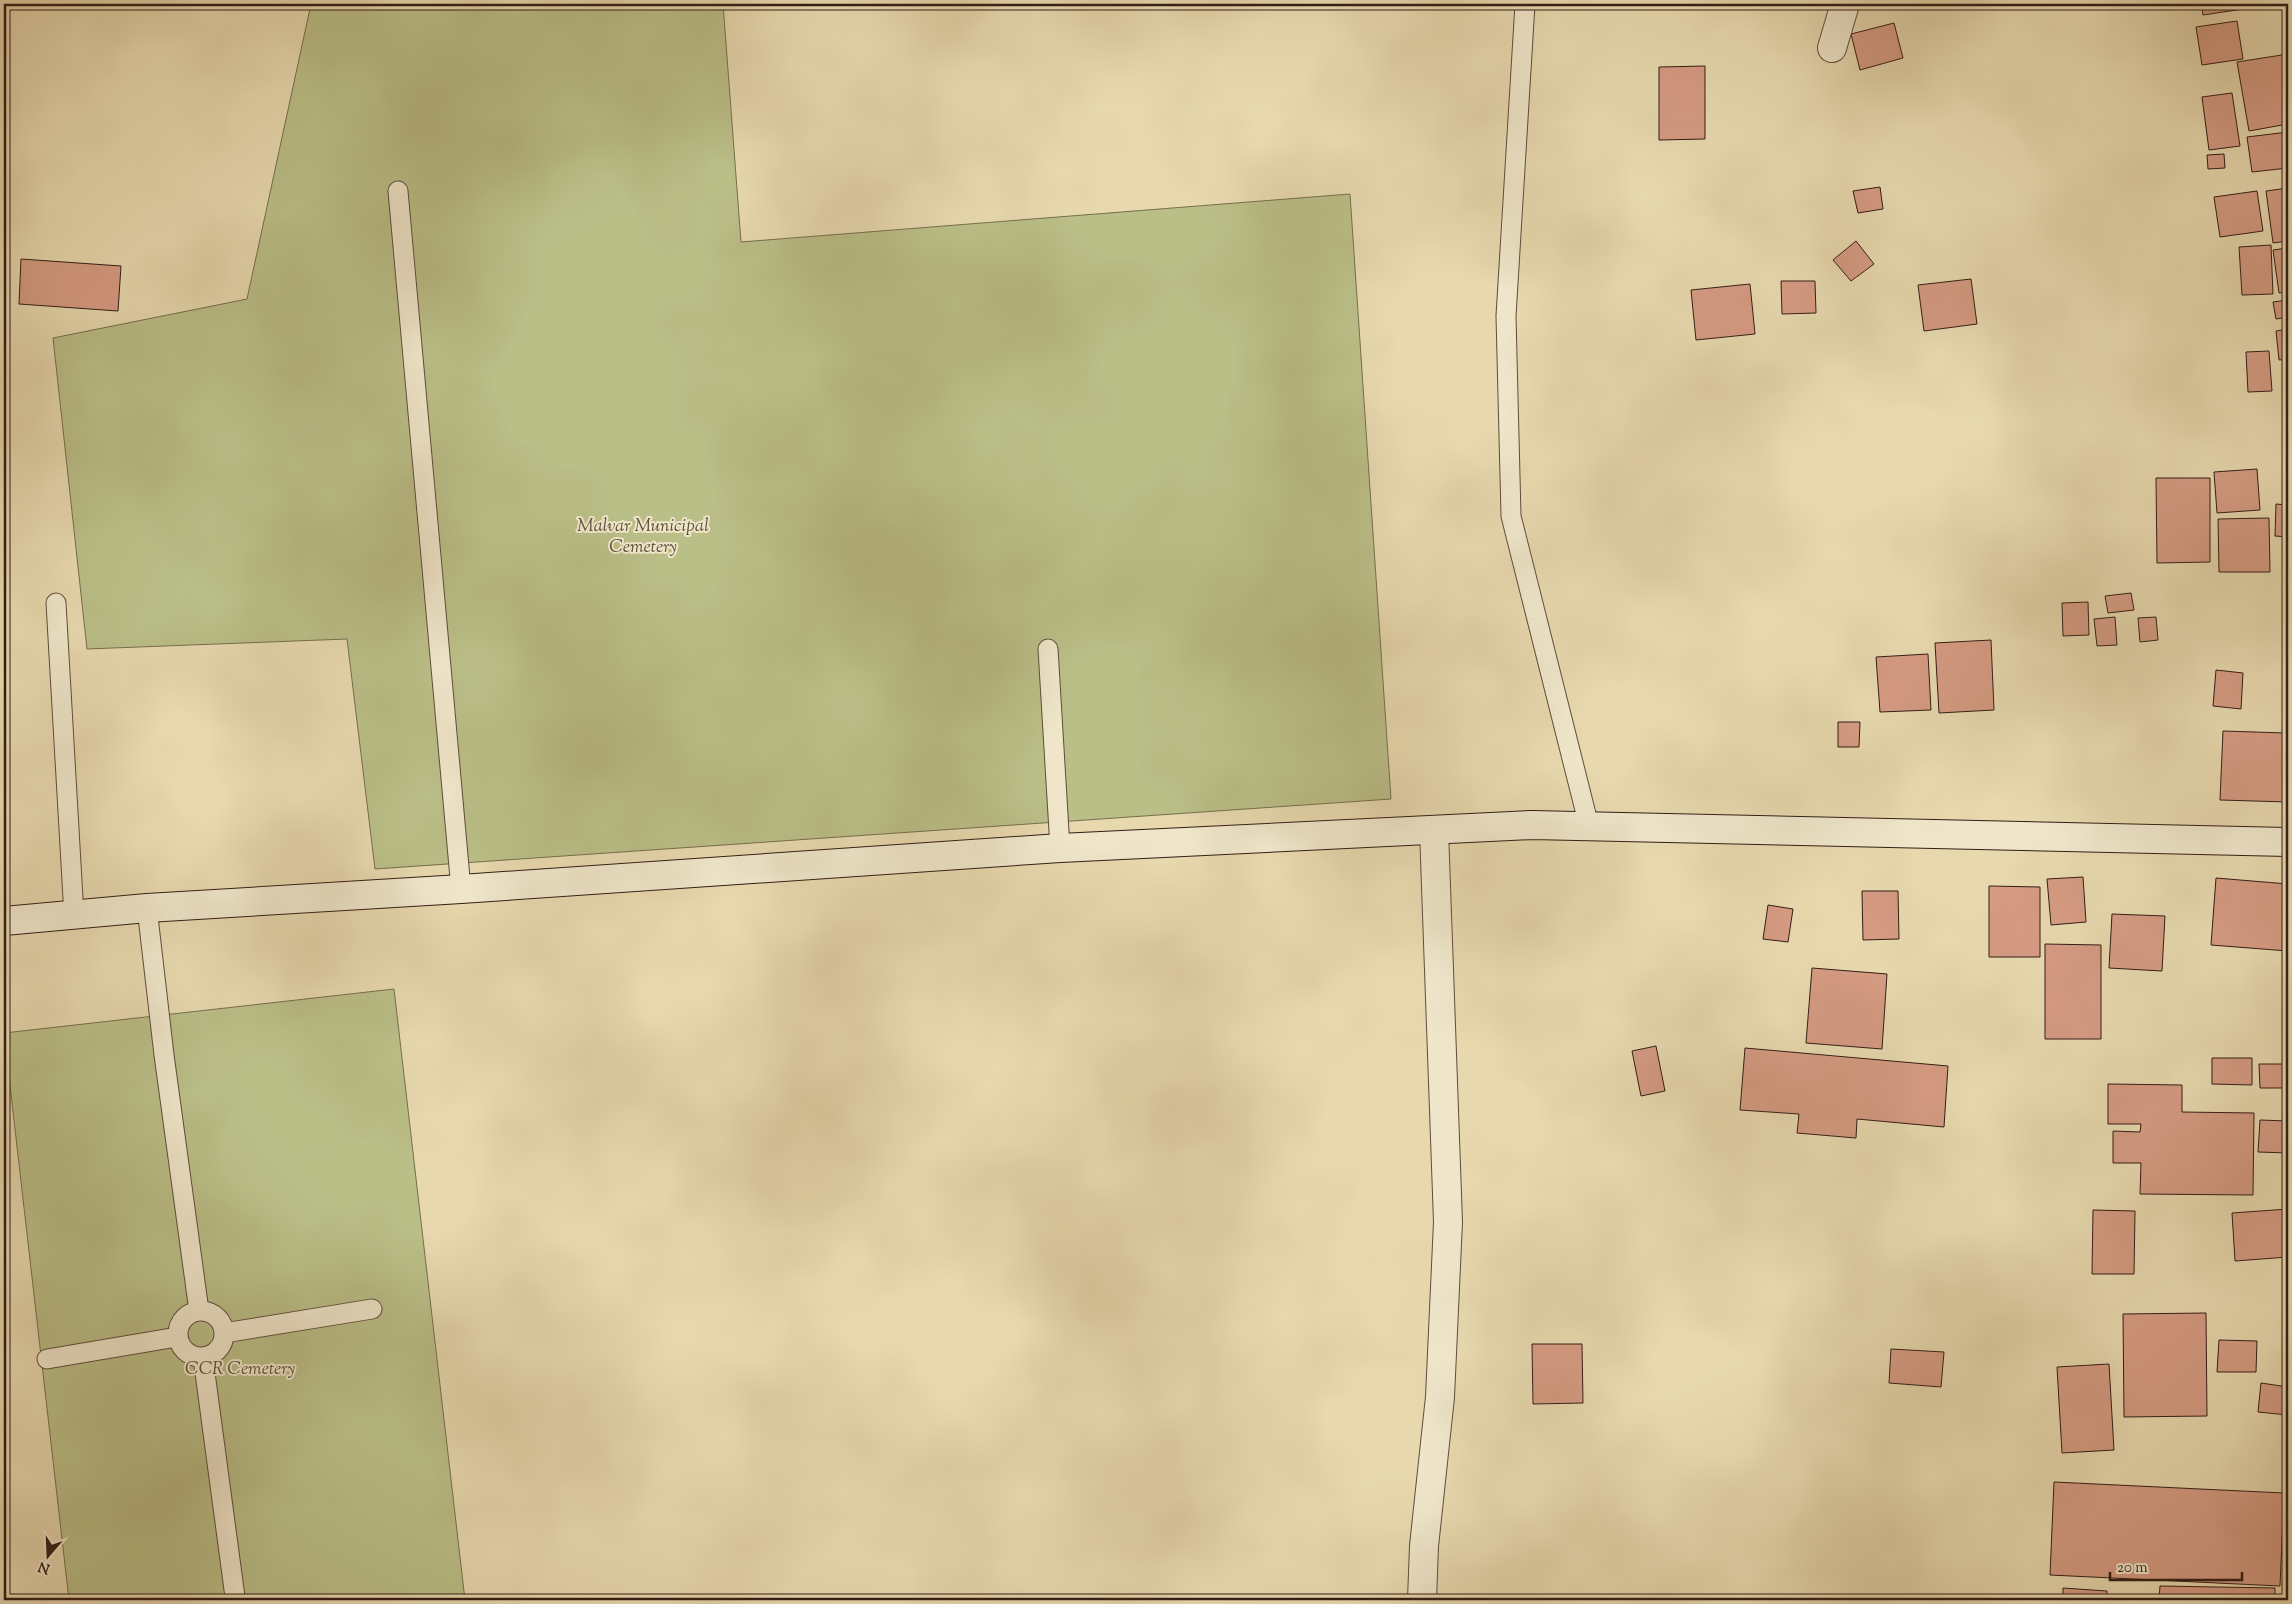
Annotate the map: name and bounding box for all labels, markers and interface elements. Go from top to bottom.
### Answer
park label: Malvar Municipal Cemetery [577,514,709,561]
park label: CCR Cemetery [185,1357,295,1383]
north arrow [22,1532,72,1582]
scale bar [2110,1549,2242,1581]
text: N [36,1555,53,1578]
text: 20 m [2117,1558,2148,1579]

